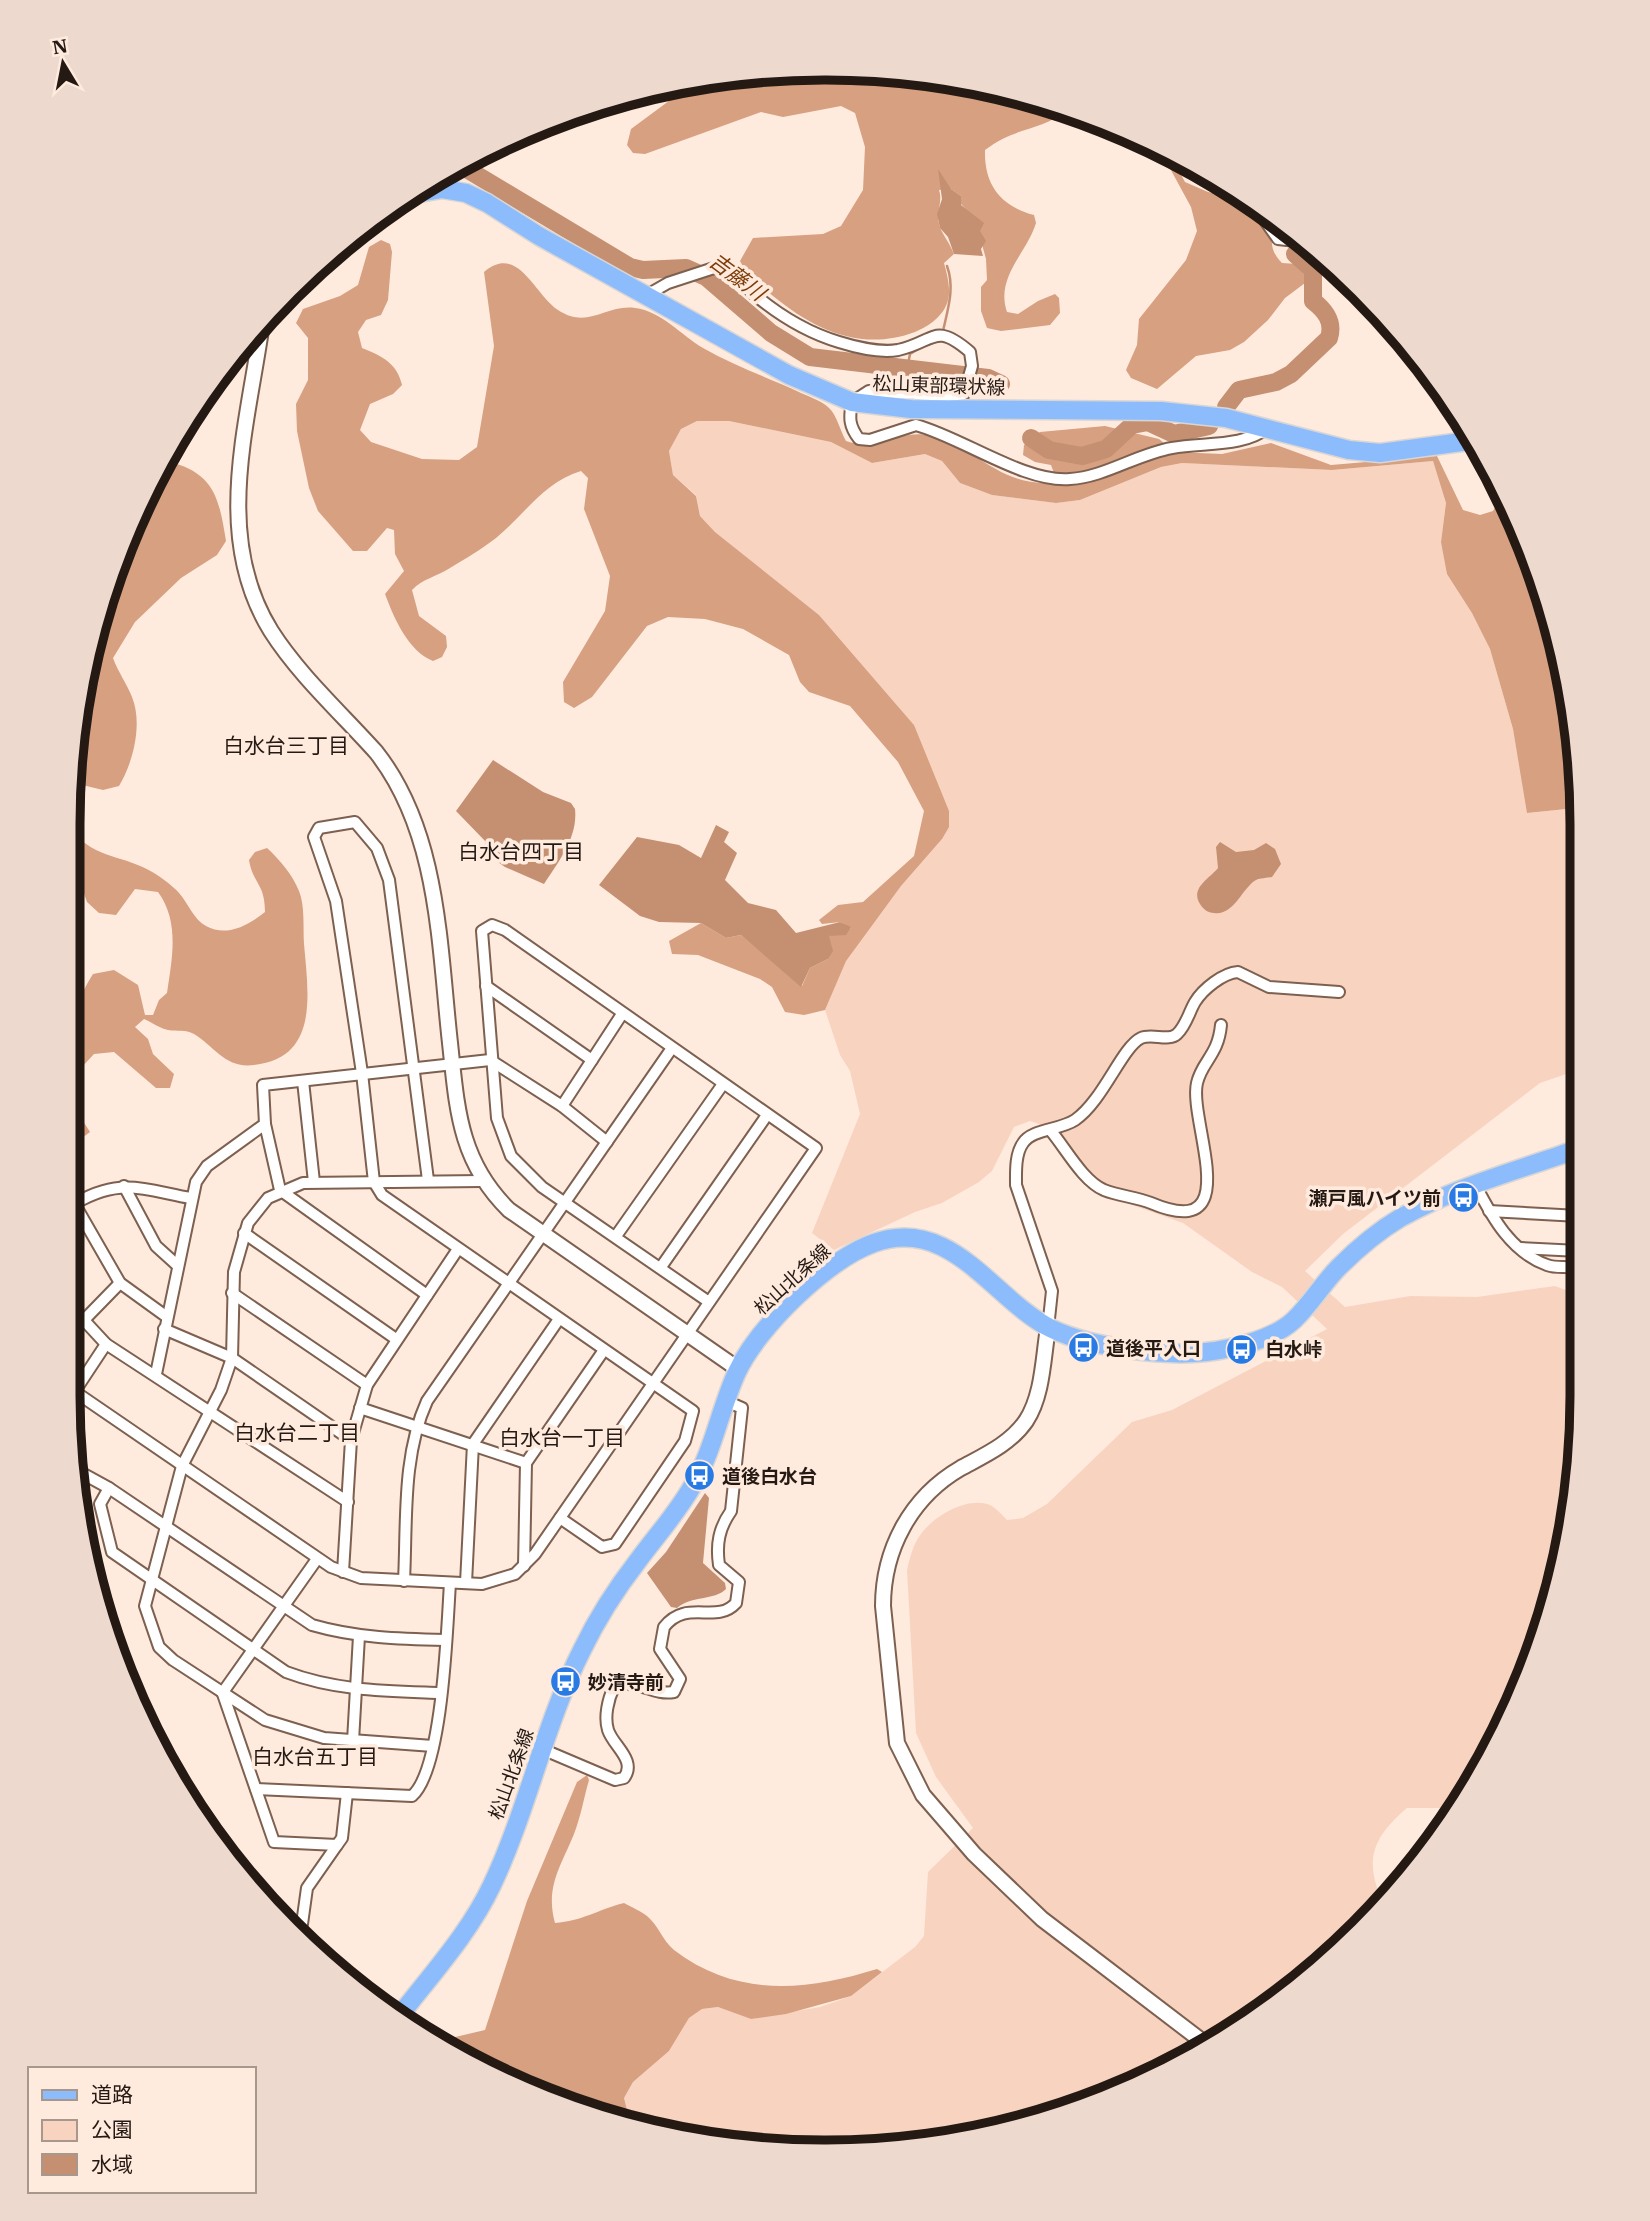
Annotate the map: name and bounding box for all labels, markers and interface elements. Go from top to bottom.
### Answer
north arrow [28,28,98,98]
text: N [51,33,70,59]
water label: 吉藤川 [704,246,773,308]
street label: 松山東部環状線 [872,371,1006,399]
district label: 白水台三丁目 [223,731,349,759]
district label: 白水台四丁目 [458,837,584,865]
bus stop icon: 瀬戸風ハイツ前 [1447,1181,1481,1215]
place label: 瀬戸風ハイツ前 [1308,1186,1441,1210]
street label: 松山北条線 [749,1238,835,1320]
bus stop icon: 道後平入口 [1066,1331,1100,1365]
bus stop icon: 白水峠 [1225,1332,1259,1366]
place label: 道後平入口 [1106,1336,1201,1360]
place label: 白水峠 [1265,1337,1322,1361]
district label: 白水台二丁目 [234,1418,360,1446]
district label: 白水台一丁目 [499,1423,625,1451]
bus stop icon: 道後白水台 [682,1459,716,1493]
place label: 道後白水台 [722,1464,817,1488]
bus stop icon: 妙清寺前 [548,1665,582,1699]
place label: 妙清寺前 [588,1670,664,1694]
street label: 松山北条線 [483,1725,539,1823]
district label: 白水台五丁目 [252,1742,378,1770]
legend [28,2067,256,2193]
text: 道路 [91,2080,133,2108]
text: 公園 [91,2115,133,2143]
text: 水域 [91,2150,133,2178]

